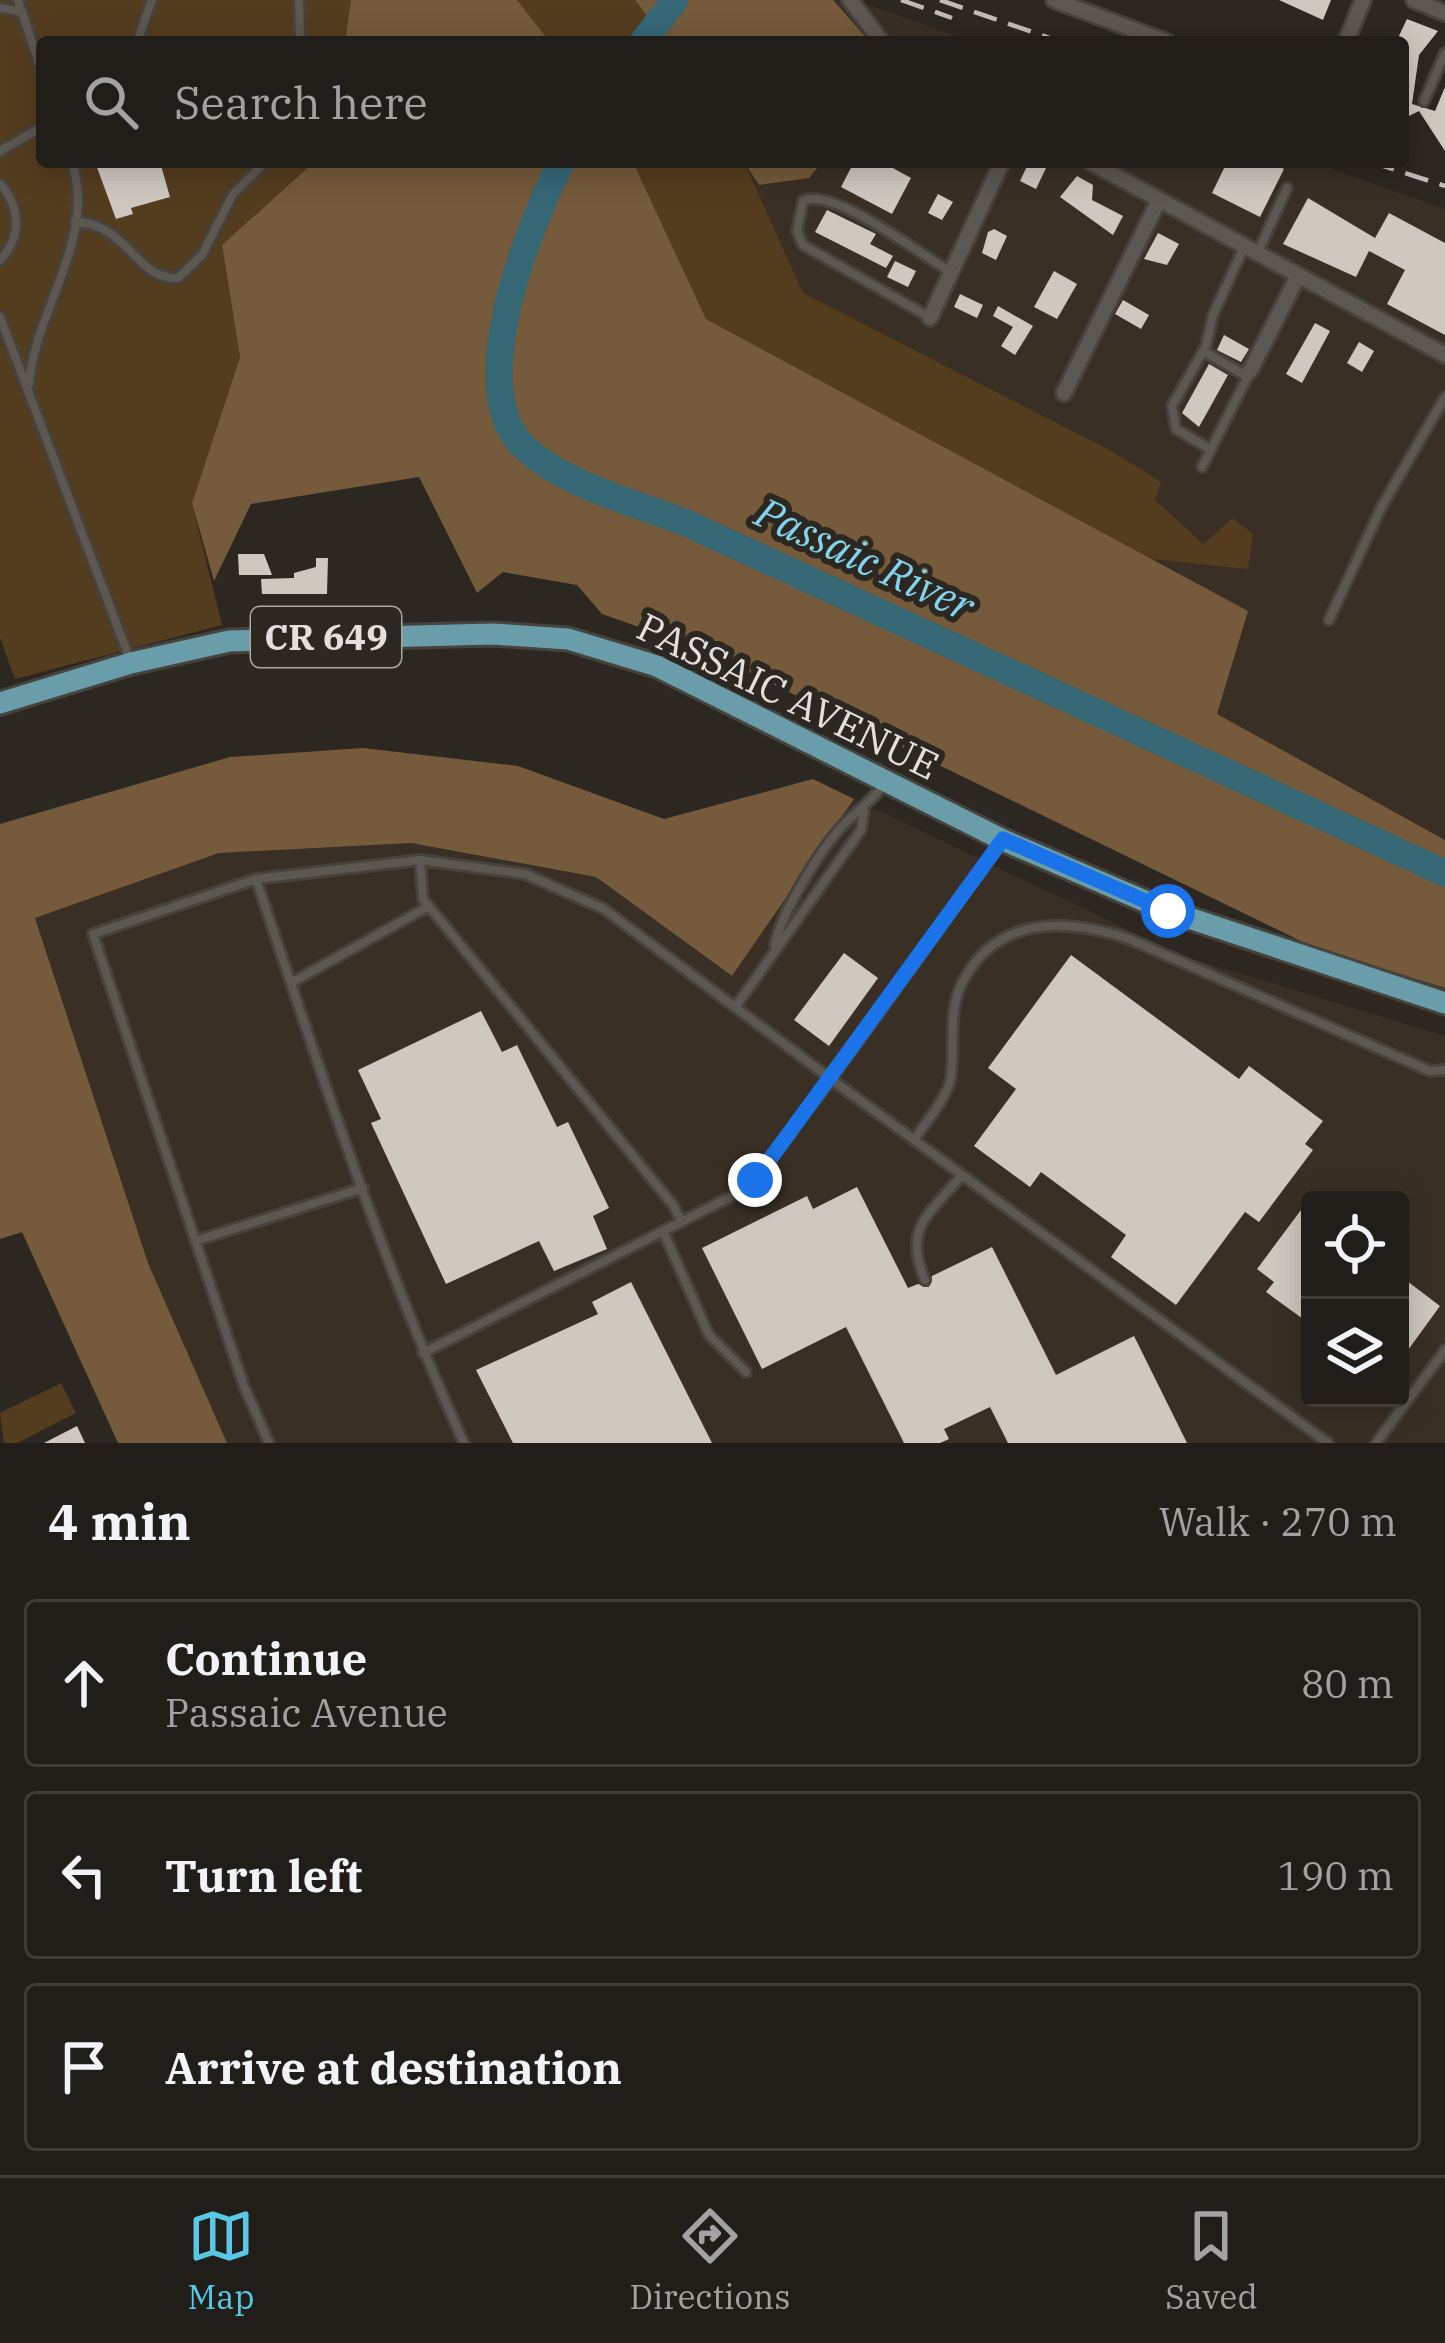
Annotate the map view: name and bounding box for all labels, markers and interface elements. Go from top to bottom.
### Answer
search box [36,36,1409,168]
icon: search [78,69,144,135]
text: Search here [174,73,428,131]
water label: Passaic River [746,484,985,634]
street label: PASSAIC AVENUE [629,601,947,791]
road number: CR 649 [251,607,401,667]
route start [1141,884,1195,938]
route end [728,1153,782,1207]
map controls [1301,1191,1409,1407]
button: locate [1301,1191,1409,1299]
button: layers [1301,1299,1409,1407]
text: 4 min [48,1488,191,1554]
text: Walk · 270 m [1159,1496,1397,1547]
text: Continue [165,1629,367,1687]
icon: ahead [51,1650,117,1716]
text: 80 m [1301,1658,1394,1709]
text: Passaic Avenue [165,1687,448,1738]
icon: left [51,1842,117,1908]
text: Turn left [165,1846,362,1904]
text: 190 m [1278,1850,1394,1901]
icon: arrive [51,2034,117,2100]
text: Arrive at destination [165,2038,622,2096]
tab: Map [187,2203,254,2318]
tab: Directions [629,2203,790,2318]
tab: Saved [1165,2203,1258,2318]

